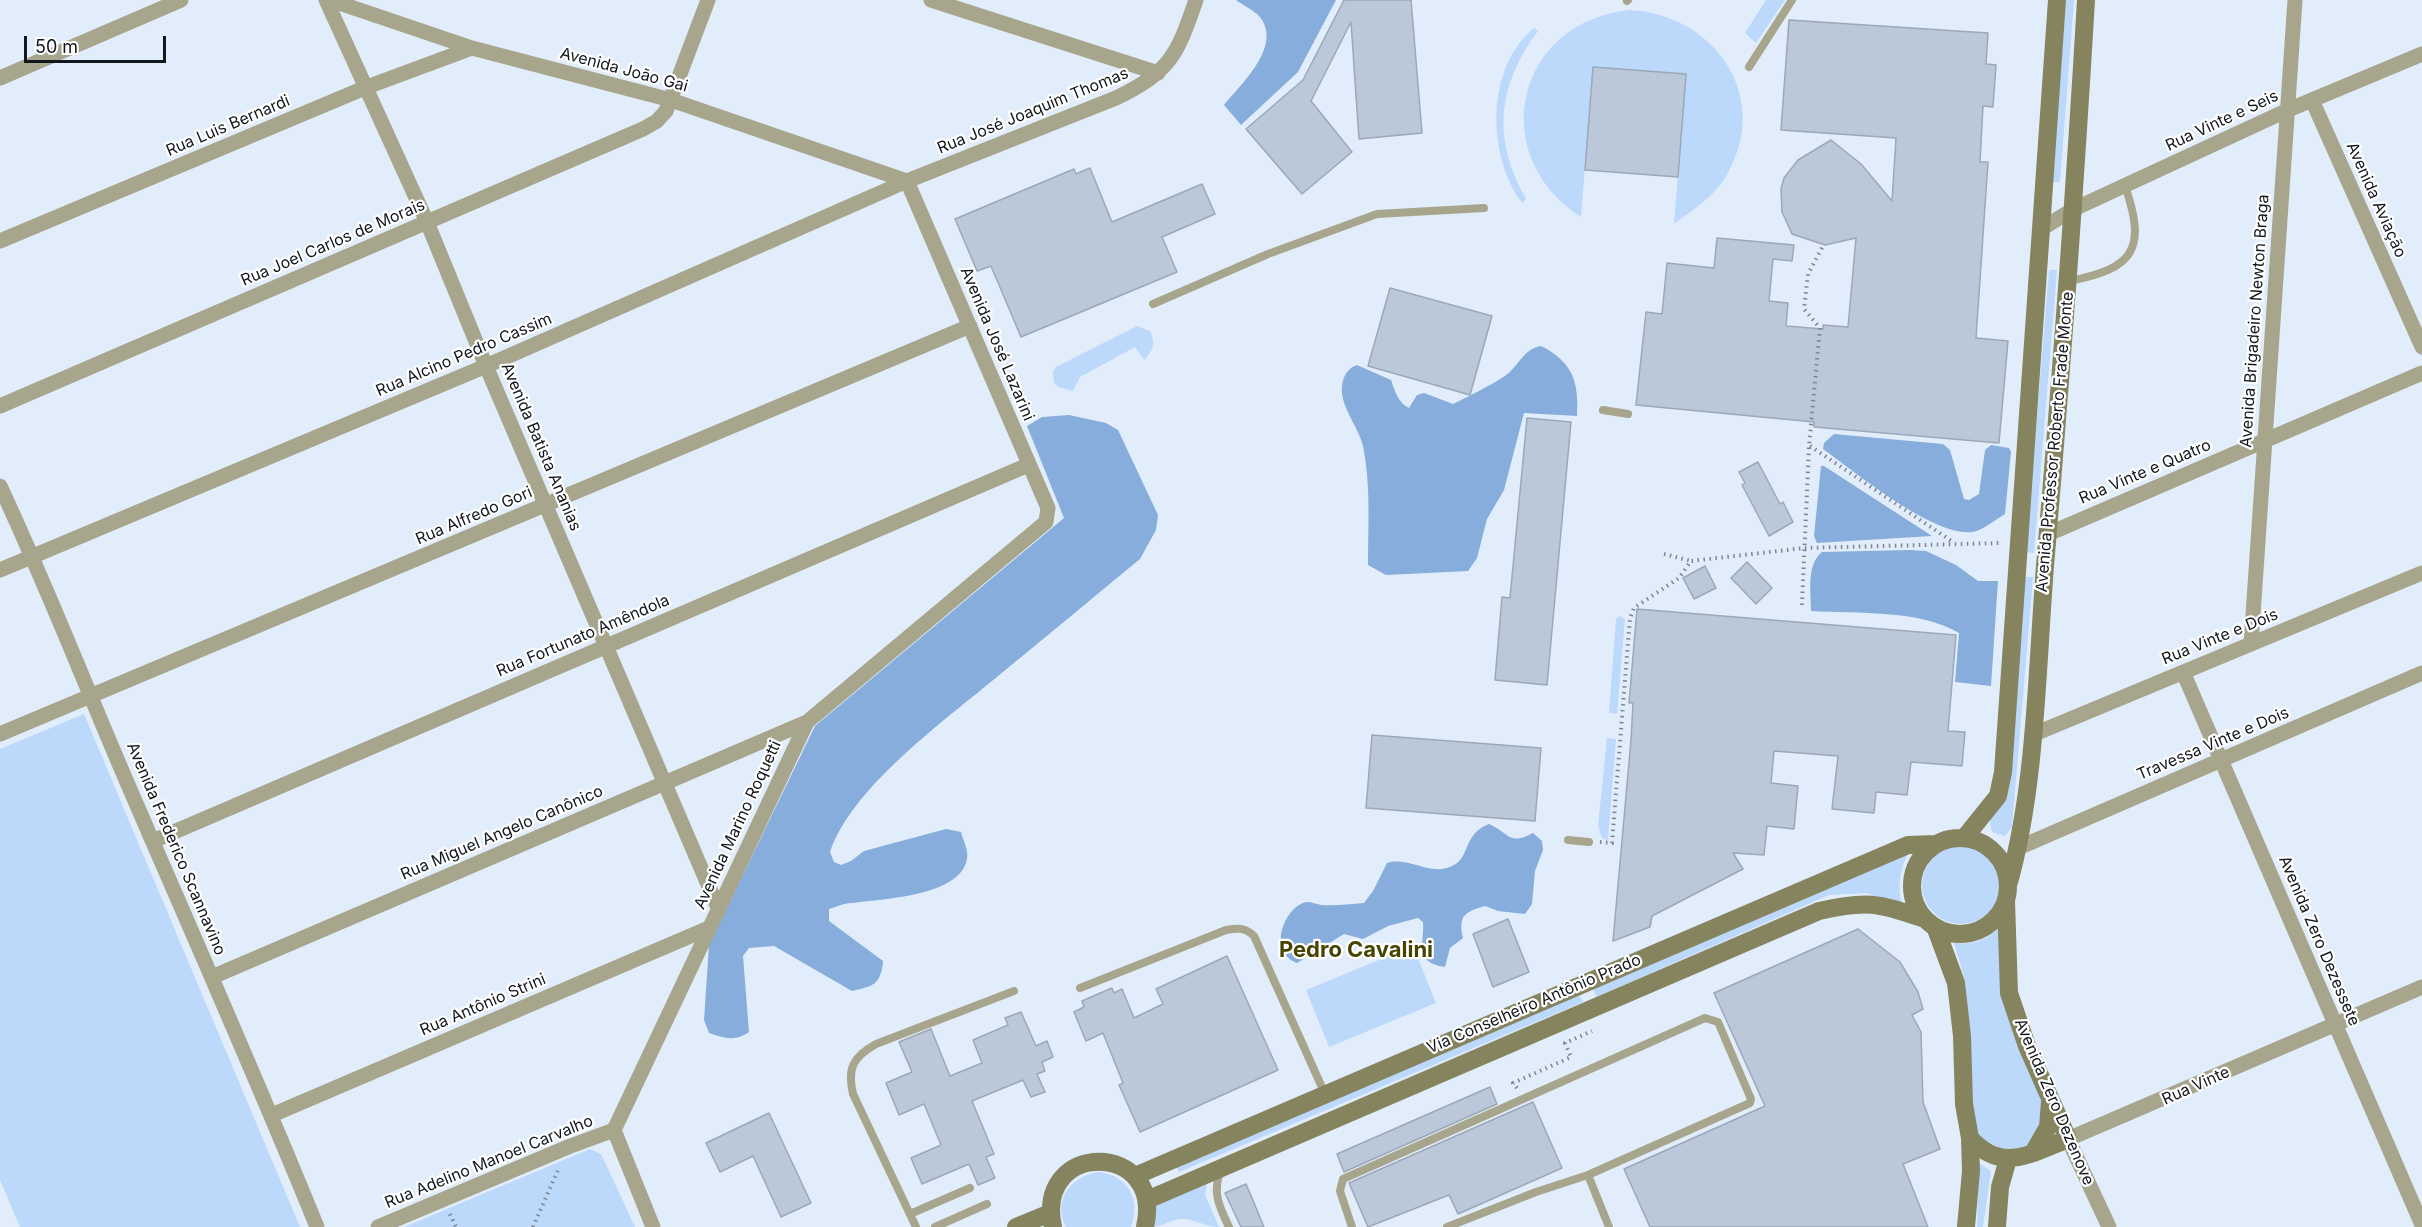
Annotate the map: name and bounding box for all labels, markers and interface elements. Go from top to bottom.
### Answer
scale bar [27,24,170,62]
text: 50 m [35,36,78,57]
street label: Avenida João Gai [558,44,690,96]
street label: Rua José Joaquim Thomas [935,64,1131,158]
street label: Rua Vinte e Seis [2163,86,2281,156]
street label: Rua Luis Bernardi [163,91,293,161]
street label: Avenida Aviação [2342,139,2410,261]
street label: Avenida Brigadeiro Newton Braga [2237,194,2273,448]
street label: Rua Joel Carlos de Morais [238,195,428,291]
street label: Avenida José Lazarini [956,264,1038,424]
street label: Avenida Professor Roberto Frade Monte [2032,291,2078,593]
street label: Rua Alcino Pedro Cassim [373,309,555,401]
street label: Avenida Batista Ananias [497,360,585,534]
street label: Rua Vinte e Quatro [2076,435,2214,509]
street label: Rua Alfredo Gori [413,483,535,549]
street label: Rua Fortunato Amêndola [493,591,673,681]
street label: Rua Vinte e Dois [2159,605,2281,669]
street label: Travessa Vinte e Dois [2134,703,2292,785]
street label: Avenida Marino Roquetti [690,738,786,912]
street label: Avenida Frederico Scannavino [122,740,230,958]
street label: Rua Miguel Angelo Canônico [398,782,606,884]
street label: Avenida Zero Dezessete [2274,853,2364,1029]
district label: Pedro Cavalini [1279,937,1433,963]
street label: Via Conselheiro Antônio Prado [1424,950,1644,1058]
street label: Rua Antônio Strini [417,970,549,1040]
street label: Avenida Zero Dezenove [2010,1016,2098,1188]
street label: Rua Vinte [2159,1063,2233,1109]
street label: Rua Adelino Manoel Carvalho [382,1111,596,1213]

